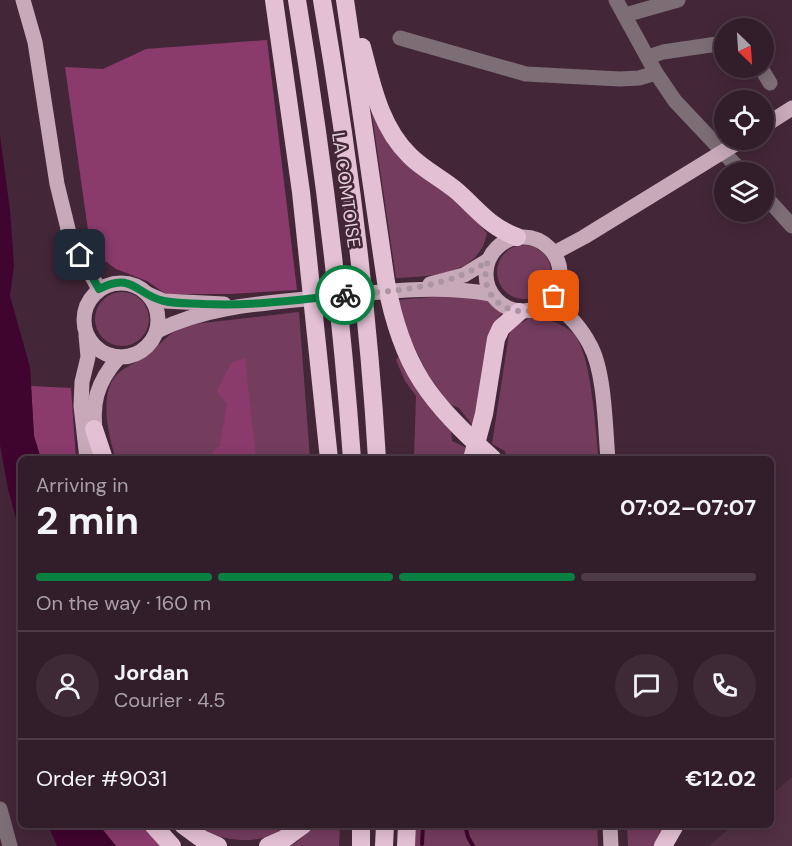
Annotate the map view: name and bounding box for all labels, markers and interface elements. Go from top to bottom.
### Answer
north arrow [714,18,774,78]
map controls [714,18,774,222]
button: locate [714,90,774,150]
street label: LA COMTOISE [326,131,366,249]
button: layers [714,162,774,222]
pin [54,229,105,280]
icon: home [63,238,96,271]
courier [315,265,375,325]
pin [528,270,579,321]
icon: bike [329,279,362,312]
icon: bag [537,279,570,312]
text: Arriving in [36,472,128,498]
text: 07:02–07:07 [620,493,756,522]
text: 2 min [36,495,139,546]
text: On the way · 160 m [36,590,211,616]
button: person [36,654,99,717]
button: chat [615,654,678,717]
button: phone [693,654,756,717]
text: Jordan [114,658,189,687]
text: Courier · 4.5 [114,687,226,713]
text: Order #9031 [36,764,167,793]
text: €12.02 [685,764,756,793]

